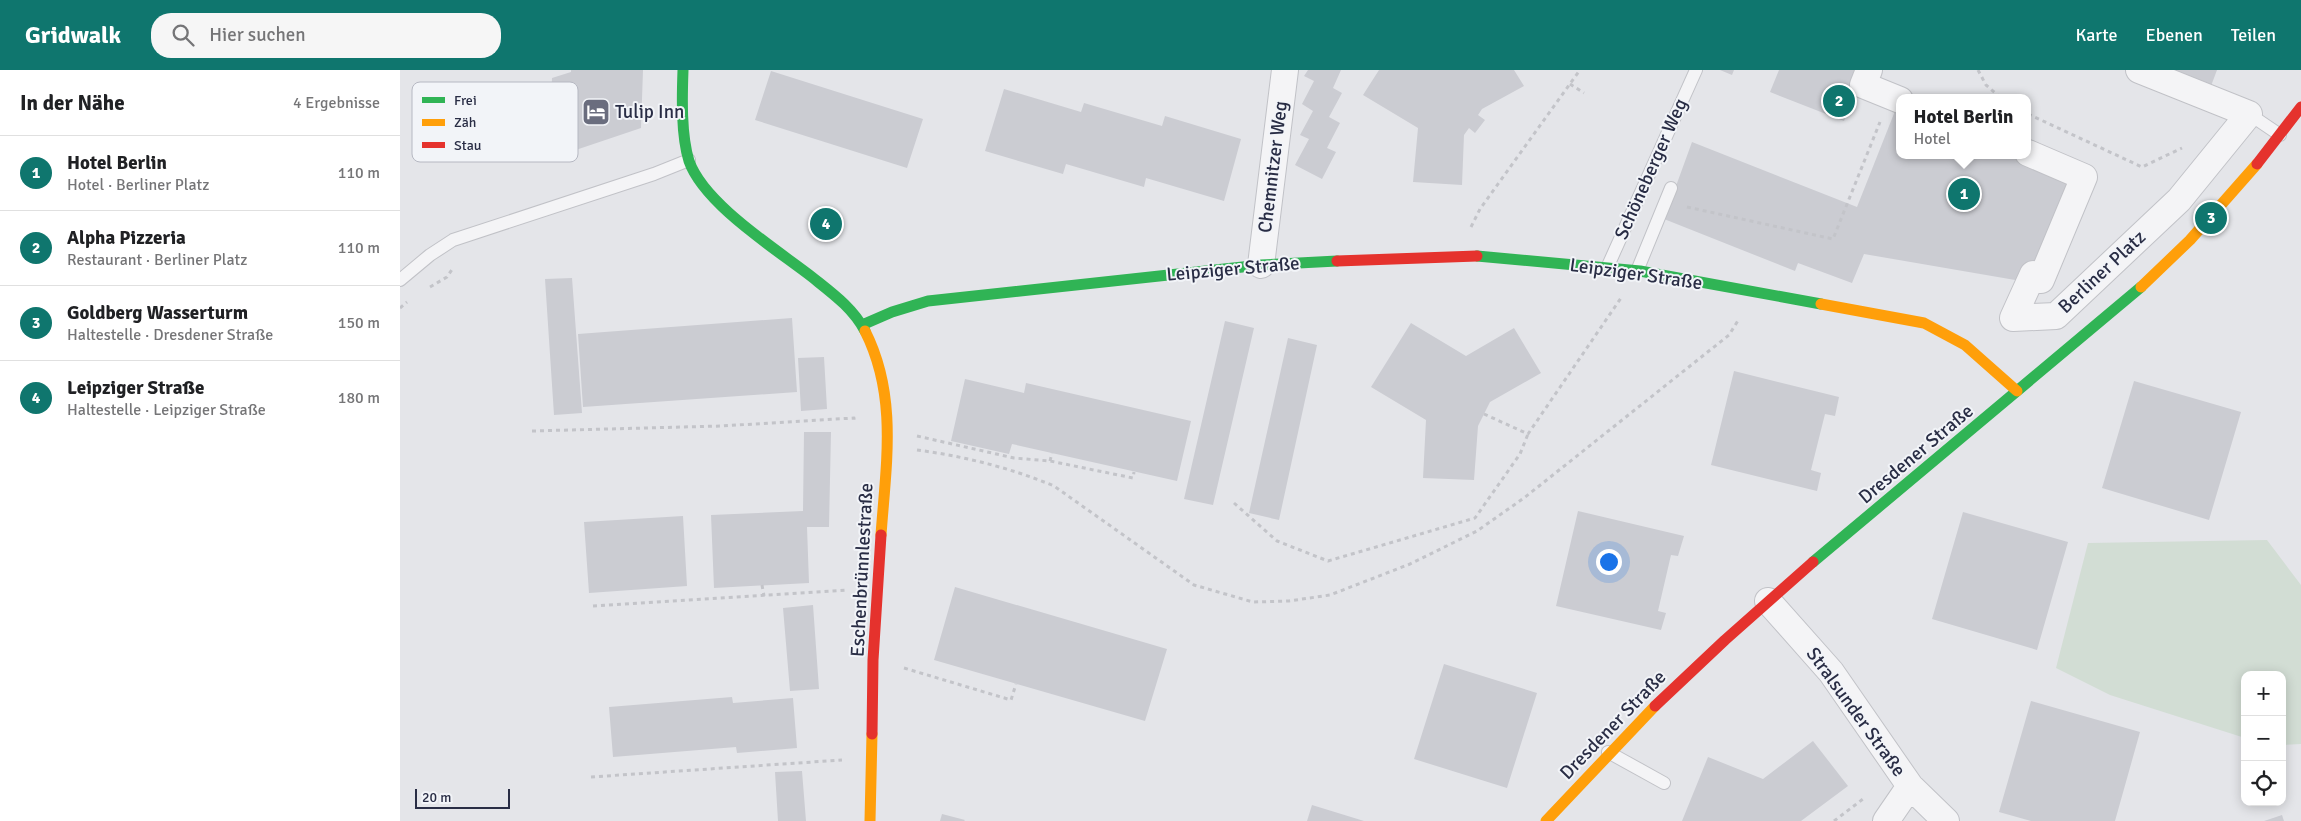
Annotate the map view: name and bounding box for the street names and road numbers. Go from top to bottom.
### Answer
street label: Schöneberger Weg [1609,95,1693,243]
street label: Chemnitzer Weg [1253,100,1293,234]
street label: Berliner Platz [2053,225,2151,319]
street label: Leipziger Straße [1165,251,1301,287]
street label: Leipziger Straße [1568,253,1704,295]
street label: Dresdener Straße [1854,399,1978,509]
street label: Eschenbrünnlestraße [845,482,879,658]
street label: Stralsunder Straße [1801,643,1911,781]
street label: Dresdener Straße [1555,665,1671,785]

